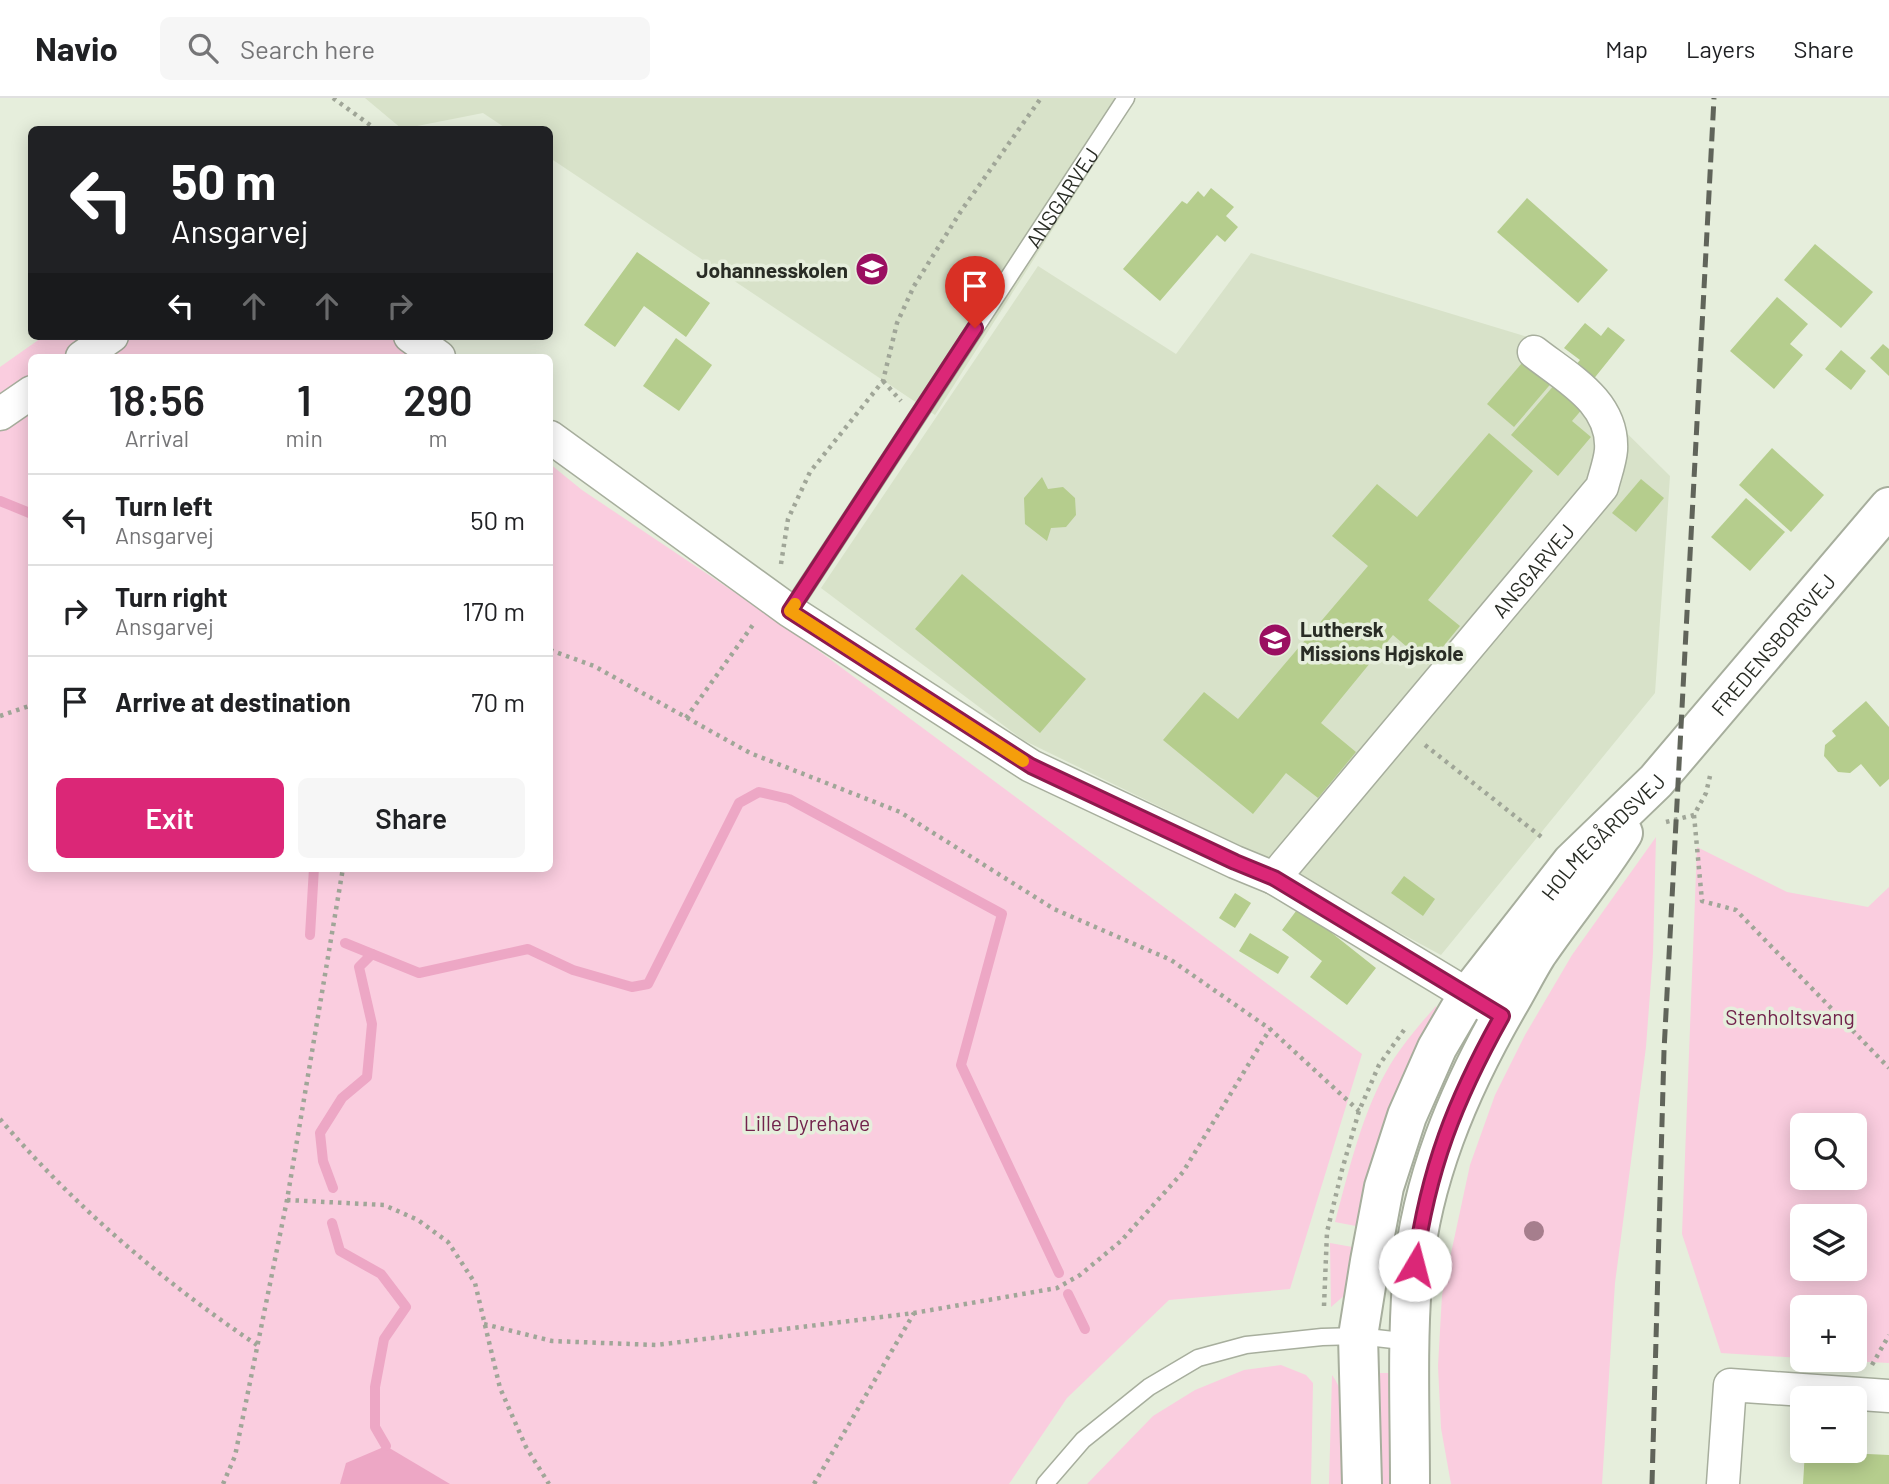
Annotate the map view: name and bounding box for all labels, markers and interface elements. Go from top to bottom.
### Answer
search box [160,17,650,80]
text: Navio [35,28,118,68]
icon: search [184,29,222,67]
text: Search here [240,33,375,64]
text: Map [1605,34,1648,63]
text: Layers [1686,34,1755,63]
text: Share [1793,34,1854,63]
street label: ANSGARVEJ [1019,142,1103,252]
text: 50 m [171,151,276,210]
icon: left [56,154,147,245]
text: Ansgarvej [171,211,309,249]
school or university icon: Johannesskolen [853,250,891,288]
pin [945,256,1005,328]
place label: Johannesskolen [696,257,848,282]
icon: arrive [956,267,994,305]
icon: left [162,287,200,325]
icon: ahead [235,287,273,325]
icon: ahead [308,287,346,325]
icon: right [381,287,419,325]
text: 18:56 [108,374,205,424]
text: 1 [297,374,312,424]
text: 290 [403,374,473,424]
text: Arrival [125,424,189,452]
text: min [286,424,323,452]
text: m [428,424,447,452]
text: Turn left [115,490,213,521]
icon: left [56,501,94,539]
text: 50 m [470,504,525,535]
street label: ANSGARVEJ [1486,518,1579,622]
text: Ansgarvej [115,521,214,549]
street label: FREDENSBORGVEJ [1705,568,1840,720]
text: Turn right [115,581,228,612]
icon: right [56,592,94,630]
text: 170 m [462,595,525,626]
text: Ansgarvej [115,612,214,640]
place label: Luthersk Missions Højskole [1300,616,1464,665]
school or university icon: Luthersk Missions Højskole [1256,621,1294,659]
icon: arrive [56,683,94,721]
text: Arrive at destination [115,686,351,717]
text: 70 m [471,686,525,717]
street label: HOLMEGÅRDSVEJ [1535,768,1670,904]
button: Exit [56,778,284,858]
button: Share [298,778,525,858]
park label: Stenholtsvang [1725,1004,1855,1029]
park label: Lille Dyrehave [744,1110,870,1135]
map controls [1790,1113,1867,1463]
button: search [1790,1113,1867,1190]
button: layers [1790,1204,1867,1281]
position arrow [1378,1228,1452,1302]
button: + [1790,1295,1867,1372]
button: − [1790,1386,1867,1463]

